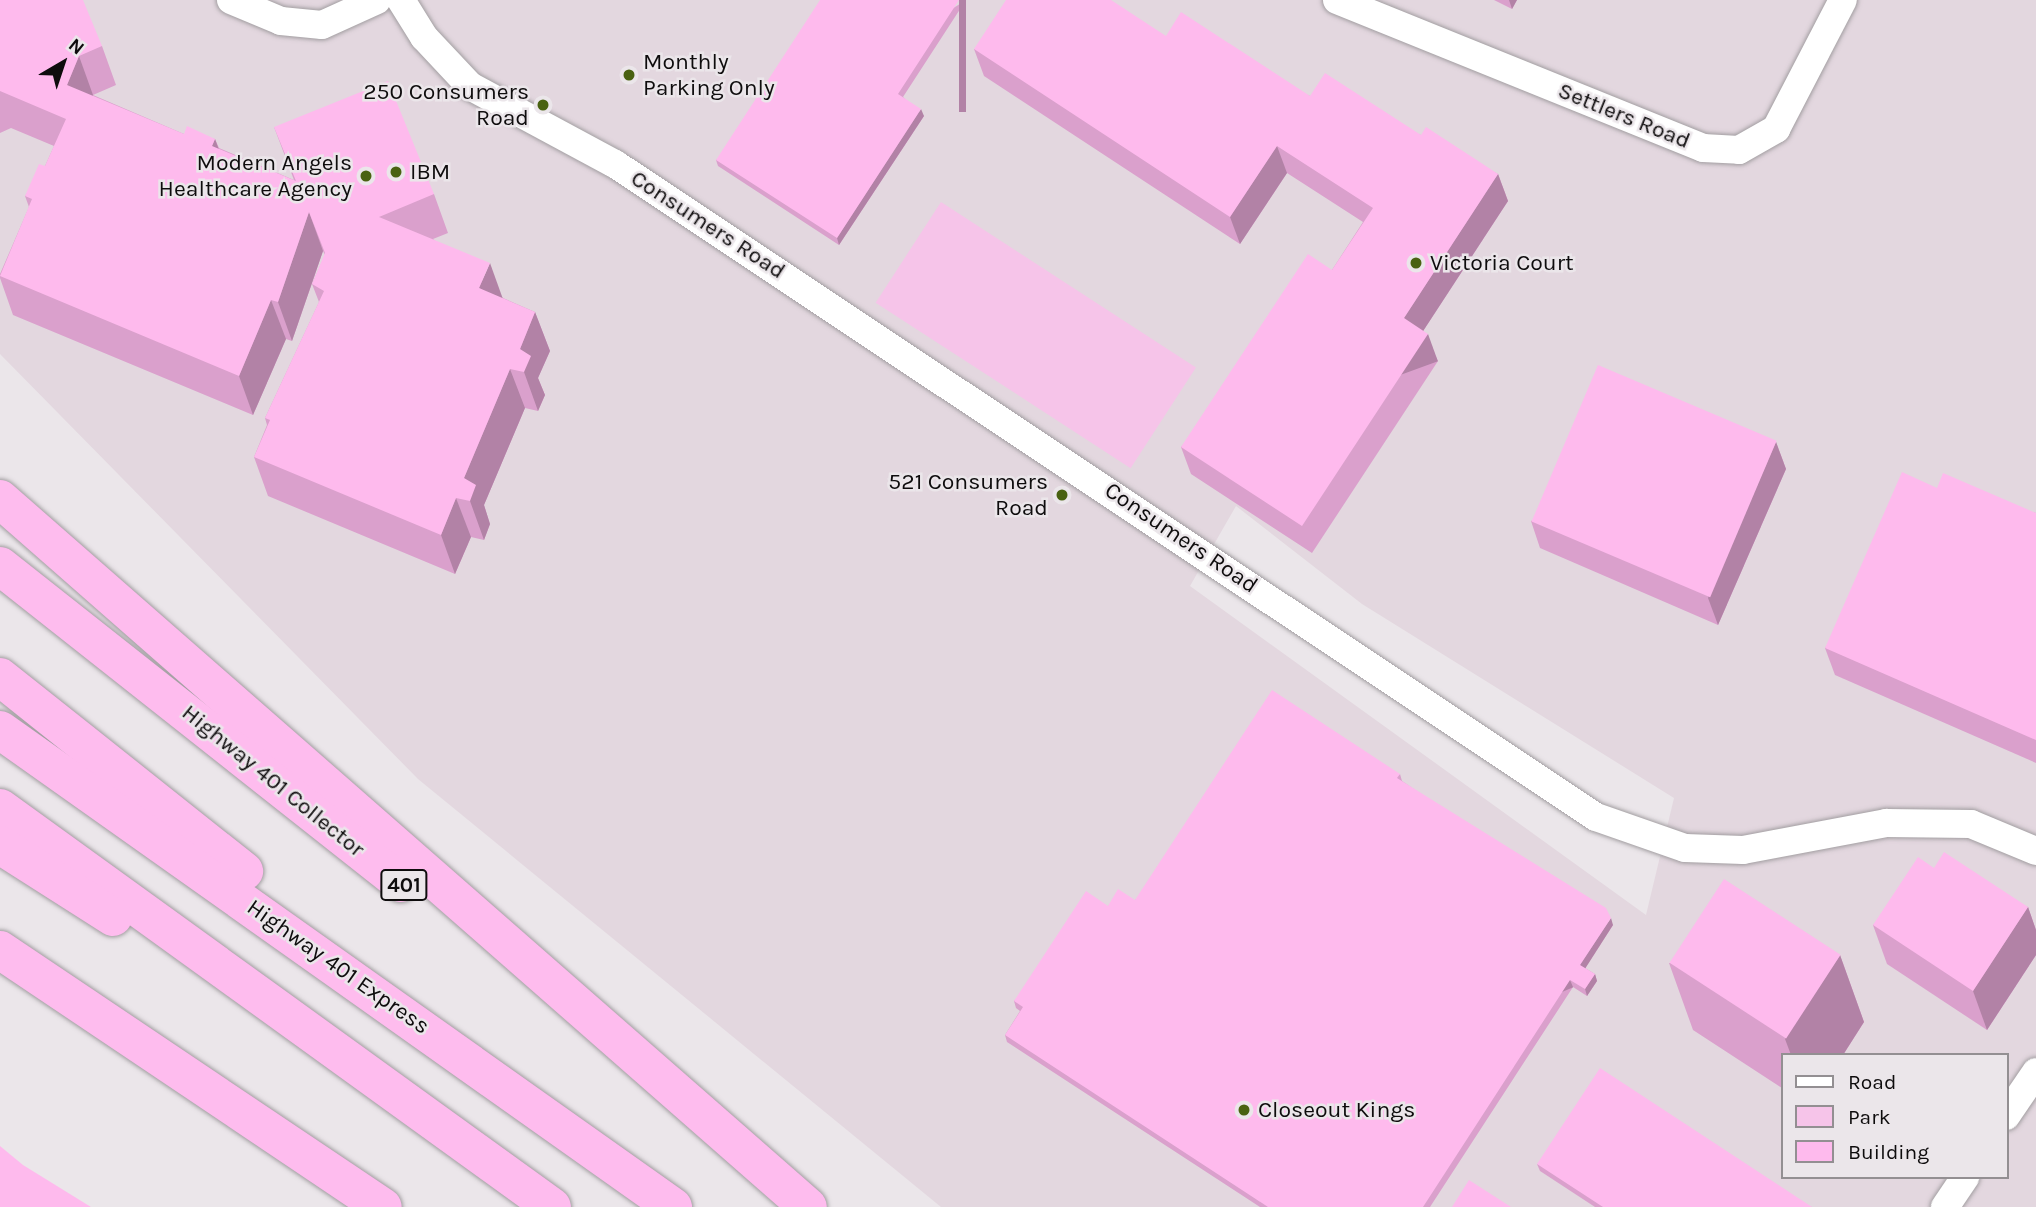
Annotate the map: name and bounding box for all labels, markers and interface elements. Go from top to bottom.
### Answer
north arrow [28,28,98,98]
text: N [64,34,88,60]
place label: Monthly Parking Only [643,48,775,102]
marker: Monthly Parking Only [621,67,637,83]
street label: Settlers Road [1554,77,1694,155]
place label: 250 Consumers Road [363,78,529,132]
marker: 250 Consumers Road [535,97,551,113]
place label: Modern Angels Healthcare Agency [159,149,352,203]
place label: IBM [410,158,450,186]
marker: IBM [388,164,404,180]
street label: Consumers Road [626,165,790,285]
marker: Modern Angels Healthcare Agency [358,168,374,184]
place label: Victoria Court [1430,249,1574,277]
marker: Victoria Court [1408,255,1424,271]
place label: 521 Consumers Road [888,468,1048,522]
street label: Consumers Road [1099,477,1263,599]
marker: 521 Consumers Road [1054,487,1070,503]
street label: Highway 401 Collector [176,699,370,863]
road number: 401 [380,868,428,903]
street label: Highway 401 Express [241,894,435,1040]
legend [1780,1053,2008,1179]
text: Road [1848,1070,1896,1094]
place label: Closeout Kings [1258,1096,1415,1124]
marker: Closeout Kings [1236,1102,1252,1118]
text: Park [1848,1105,1891,1129]
text: Building [1848,1140,1929,1164]

